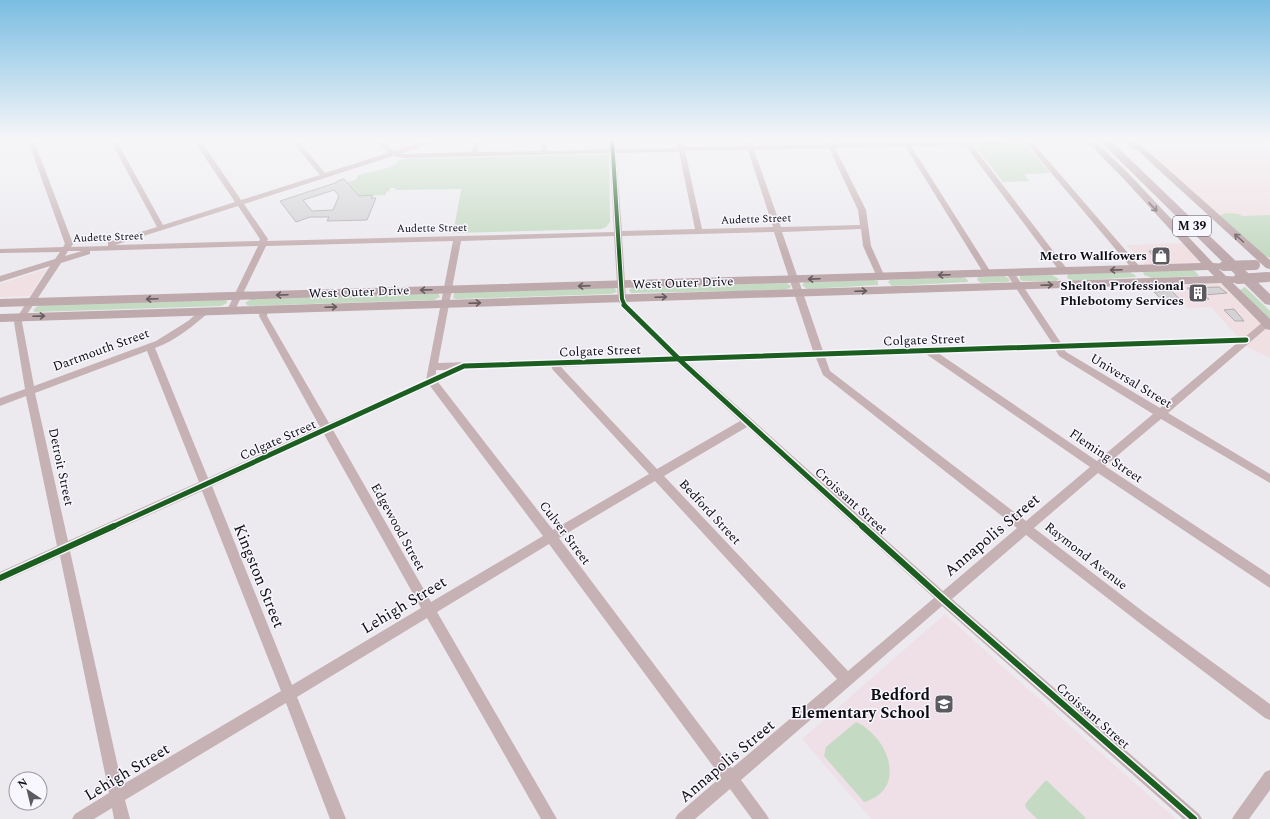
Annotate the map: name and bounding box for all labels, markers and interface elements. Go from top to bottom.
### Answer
one-way arrow [1149,202,1158,212]
street label: Audette Street [721,209,792,229]
road number: M 39 [1173,216,1211,236]
street label: Audette Street [397,219,467,237]
street label: Audette Street [73,227,144,247]
one-way arrow [1234,233,1244,242]
shop icon: Metro Wallfowers [1150,245,1172,267]
place label: Metro Wallfowers [1039,246,1147,266]
one-way arrow [1110,266,1123,273]
street label: West Outer Drive [632,271,734,295]
one-way arrow [938,271,951,278]
one-way arrow [808,275,821,283]
place label: Shelton Professional Phlebotomy Services [1060,276,1184,311]
street label: West Outer Drive [308,280,410,304]
one-way arrow [578,282,591,290]
one-way arrow [1040,282,1053,289]
building icon: Shelton Professional Phlebotomy Services [1187,282,1209,304]
one-way arrow [420,287,433,294]
one-way arrow [854,287,867,295]
one-way arrow [276,291,289,299]
one-way arrow [654,294,667,301]
one-way arrow [146,295,159,303]
one-way arrow [468,299,481,307]
one-way arrow [324,303,337,311]
one-way arrow [32,313,45,320]
street label: Dartmouth Street [50,323,152,377]
street label: Colgate Street [883,329,966,351]
street label: Colgate Street [559,340,642,362]
street label: Universal Street [1086,349,1176,414]
street label: Colgate Street [237,414,320,466]
street label: Fleming Street [1065,424,1147,488]
street label: Detroit Street [43,426,79,508]
street label: Croissant Street [810,463,892,540]
street label: Bedford Street [674,475,746,550]
street label: Edgewood Street [366,479,431,575]
street label: Annapolis Street [939,487,1045,582]
street label: Culver Street [534,497,596,570]
street label: Raymond Avenue [1040,517,1132,595]
street label: Kingston Street [227,520,291,632]
street label: Lehigh Street [357,570,452,640]
street label: Croissant Street [1051,678,1135,754]
place label: Bedford Elementary School [791,683,930,725]
school or university icon: Bedford Elementary School [933,693,955,715]
street label: Annapolis Street [674,713,780,808]
street label: Lehigh Street [80,737,175,807]
north arrow [8,771,48,811]
text: N [14,774,31,793]

